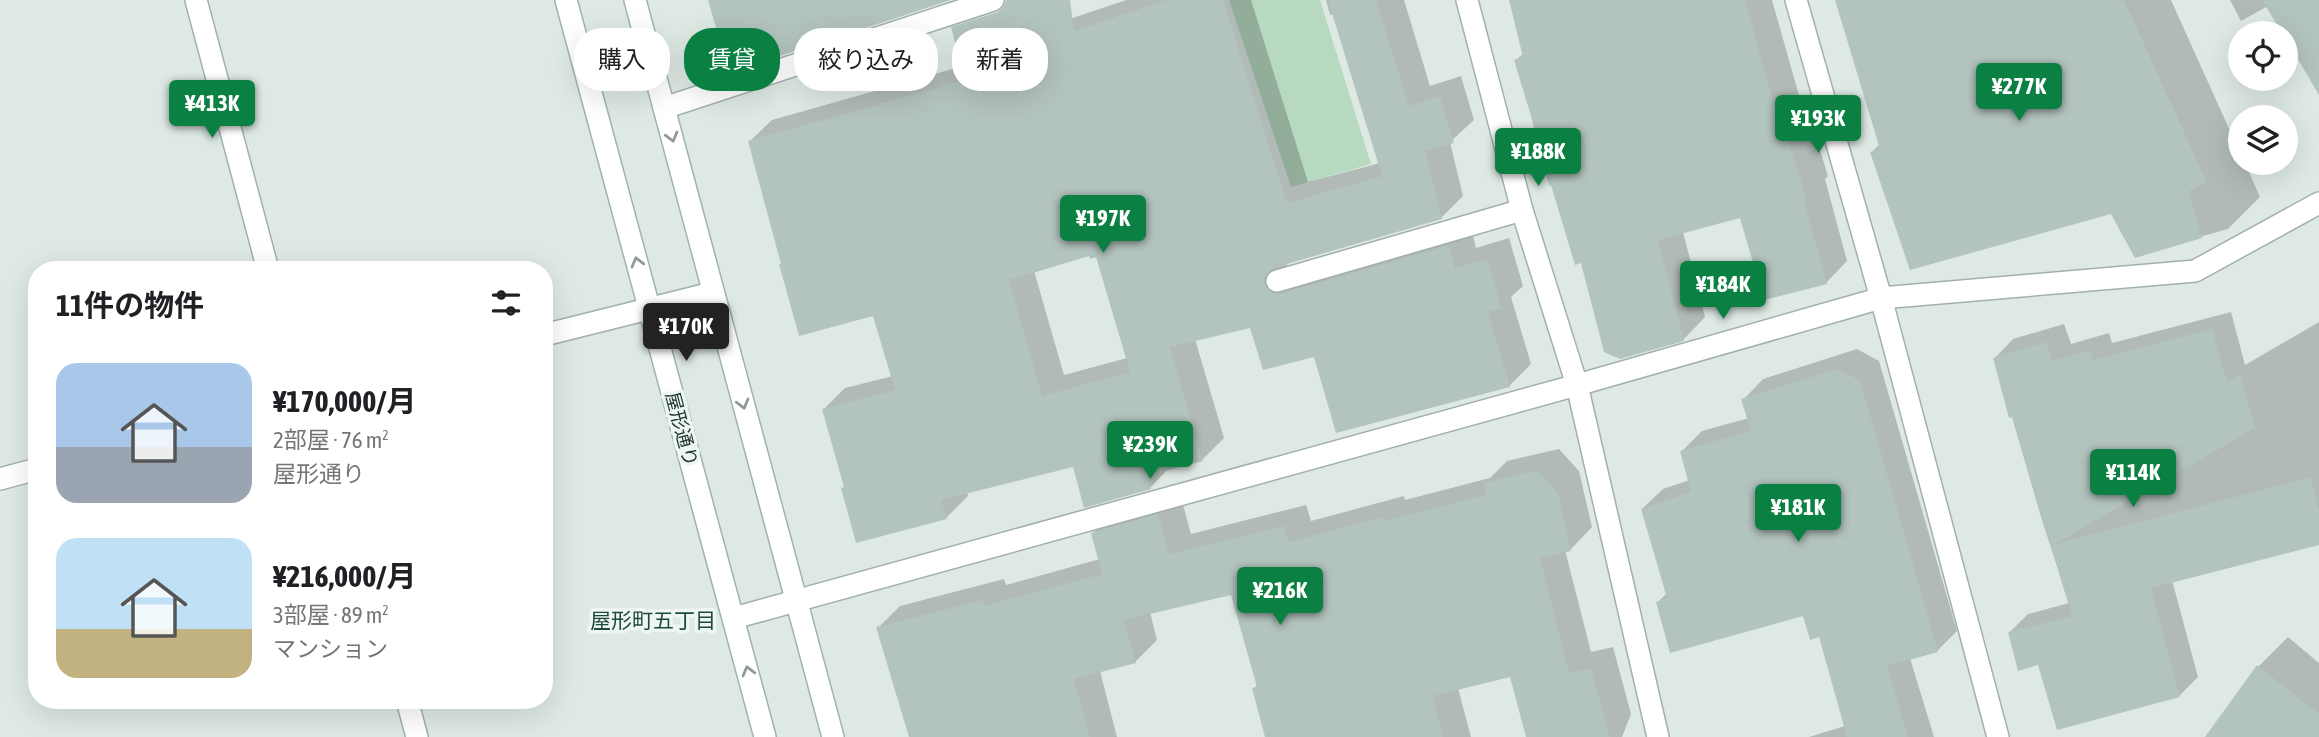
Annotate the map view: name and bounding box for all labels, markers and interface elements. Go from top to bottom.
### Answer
map controls [2228,21,2298,175]
button: locate [2228,21,2298,91]
chip: 購入 [574,28,670,91]
chip: 賃貸 [684,28,780,91]
chip: 絞り込み [794,28,938,91]
chip: 新着 [952,28,1048,91]
pin: ¥277K [1970,64,2068,123]
text: ¥277K [1992,73,2046,99]
pin: ¥413K [163,80,261,140]
text: ¥413K [185,90,239,116]
pin: ¥193K [1769,96,1867,155]
text: ¥193K [1791,105,1845,131]
button: layers [2228,105,2298,175]
pin: ¥188K [1489,128,1587,188]
one-way arrow [664,131,678,143]
text: ¥188K [1511,138,1565,164]
pin: ¥197K [1054,196,1152,255]
text: ¥197K [1076,205,1130,231]
one-way arrow [631,256,645,268]
pin: ¥184K [1674,262,1772,321]
text: ¥184K [1696,271,1750,297]
icon: filters [487,284,525,322]
text: 11件の物件 [56,288,204,322]
pin: ¥170K [637,304,735,363]
text: ¥170K [659,313,713,339]
text: ¥170,000/月 [273,384,416,418]
street label: 屋形通り [662,389,702,469]
icon: home [112,391,196,475]
one-way arrow [735,398,749,410]
pin: ¥239K [1101,421,1199,481]
text: 2部屋 · 76 m² [273,427,389,453]
text: ¥239K [1123,431,1177,457]
pin: ¥114K [2084,449,2182,509]
text: ¥114K [2106,459,2160,485]
text: 屋形通り [273,461,365,487]
pin: ¥181K [1749,484,1847,544]
text: ¥181K [1771,494,1825,520]
text: ¥216,000/月 [273,559,416,593]
icon: home [112,566,196,650]
pin: ¥216K [1231,568,1329,627]
text: ¥216K [1253,577,1307,603]
text: 3部屋 · 89 m² [273,602,389,628]
district label: 屋形町五丁目 [590,608,716,632]
text: マンション [273,636,388,662]
one-way arrow [742,665,756,677]

